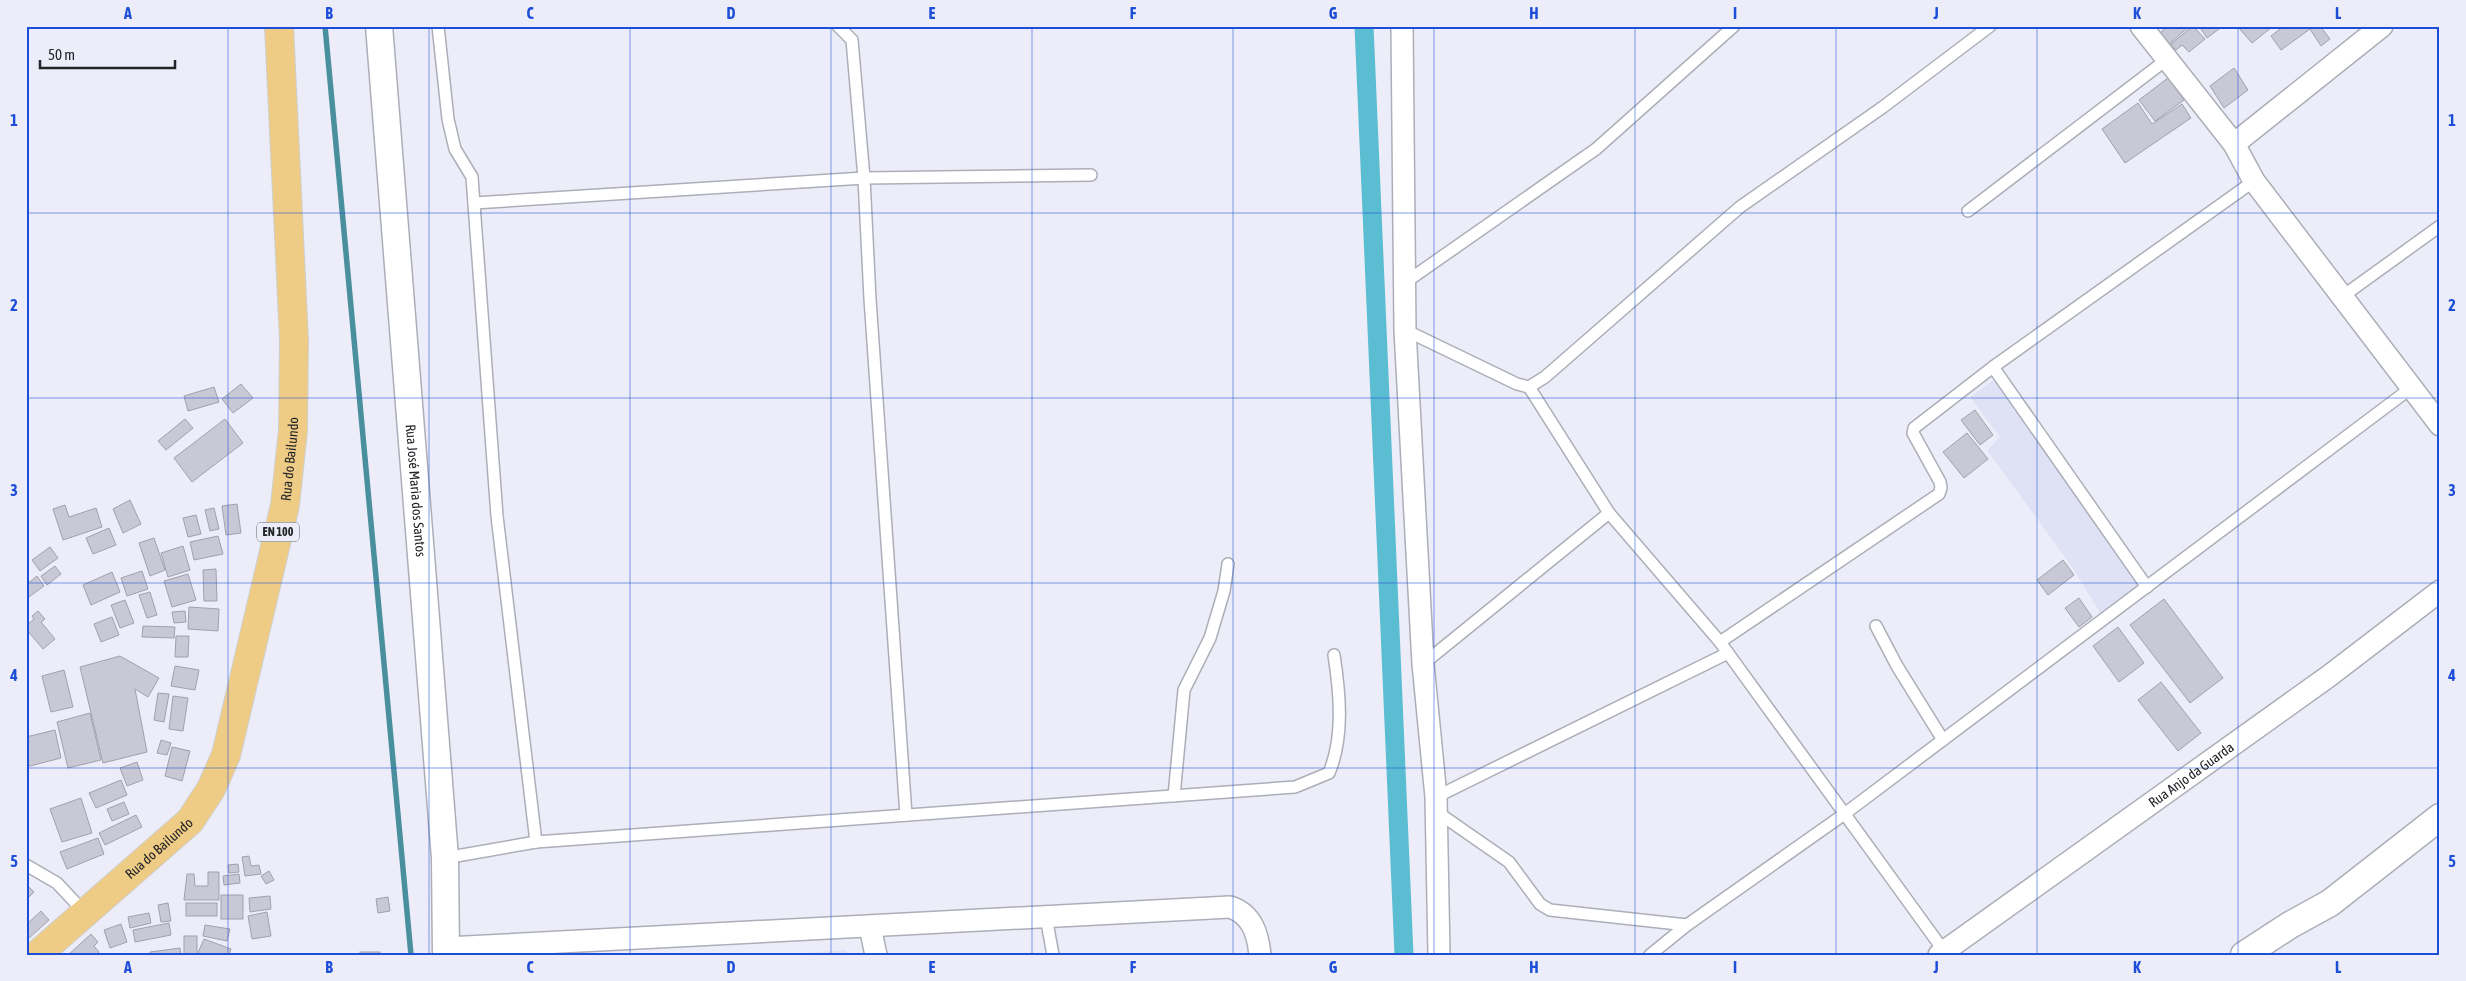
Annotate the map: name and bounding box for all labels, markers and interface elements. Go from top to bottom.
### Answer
text: A [123,4,132,22]
text: B [325,4,333,22]
text: C [526,4,534,22]
text: D [727,4,736,22]
text: E [929,4,936,22]
text: F [1130,4,1137,22]
text: G [1329,4,1338,22]
text: H [1529,4,1539,22]
text: I [1733,4,1737,22]
text: J [1932,4,1939,22]
text: K [2133,4,2141,22]
text: L [2335,4,2342,22]
scale bar [40,38,175,70]
text: 50 m [48,46,75,63]
text: 1 [10,111,18,129]
text: 1 [2448,111,2456,129]
text: 2 [10,296,18,314]
text: 2 [2448,296,2456,314]
street label: Rua do Bailundo [277,417,301,502]
street label: Rua José Maria dos Santos [403,424,429,558]
text: 3 [10,481,18,499]
text: 3 [2448,481,2456,499]
road number: EN 100 [257,522,299,542]
text: 4 [9,666,18,684]
text: 4 [2447,666,2456,684]
street label: Rua Anjo da Guarda [2146,739,2237,810]
street label: Rua do Bailundo [122,814,196,882]
text: 5 [10,852,18,870]
text: 5 [2448,852,2456,870]
text: A [123,958,132,976]
text: B [325,958,333,976]
text: C [526,958,534,976]
text: D [727,958,736,976]
text: E [929,958,936,976]
text: F [1130,958,1137,976]
text: G [1329,958,1338,976]
text: H [1529,958,1539,976]
text: I [1733,958,1737,976]
text: J [1932,958,1939,976]
text: K [2133,958,2141,976]
text: L [2335,958,2342,976]

